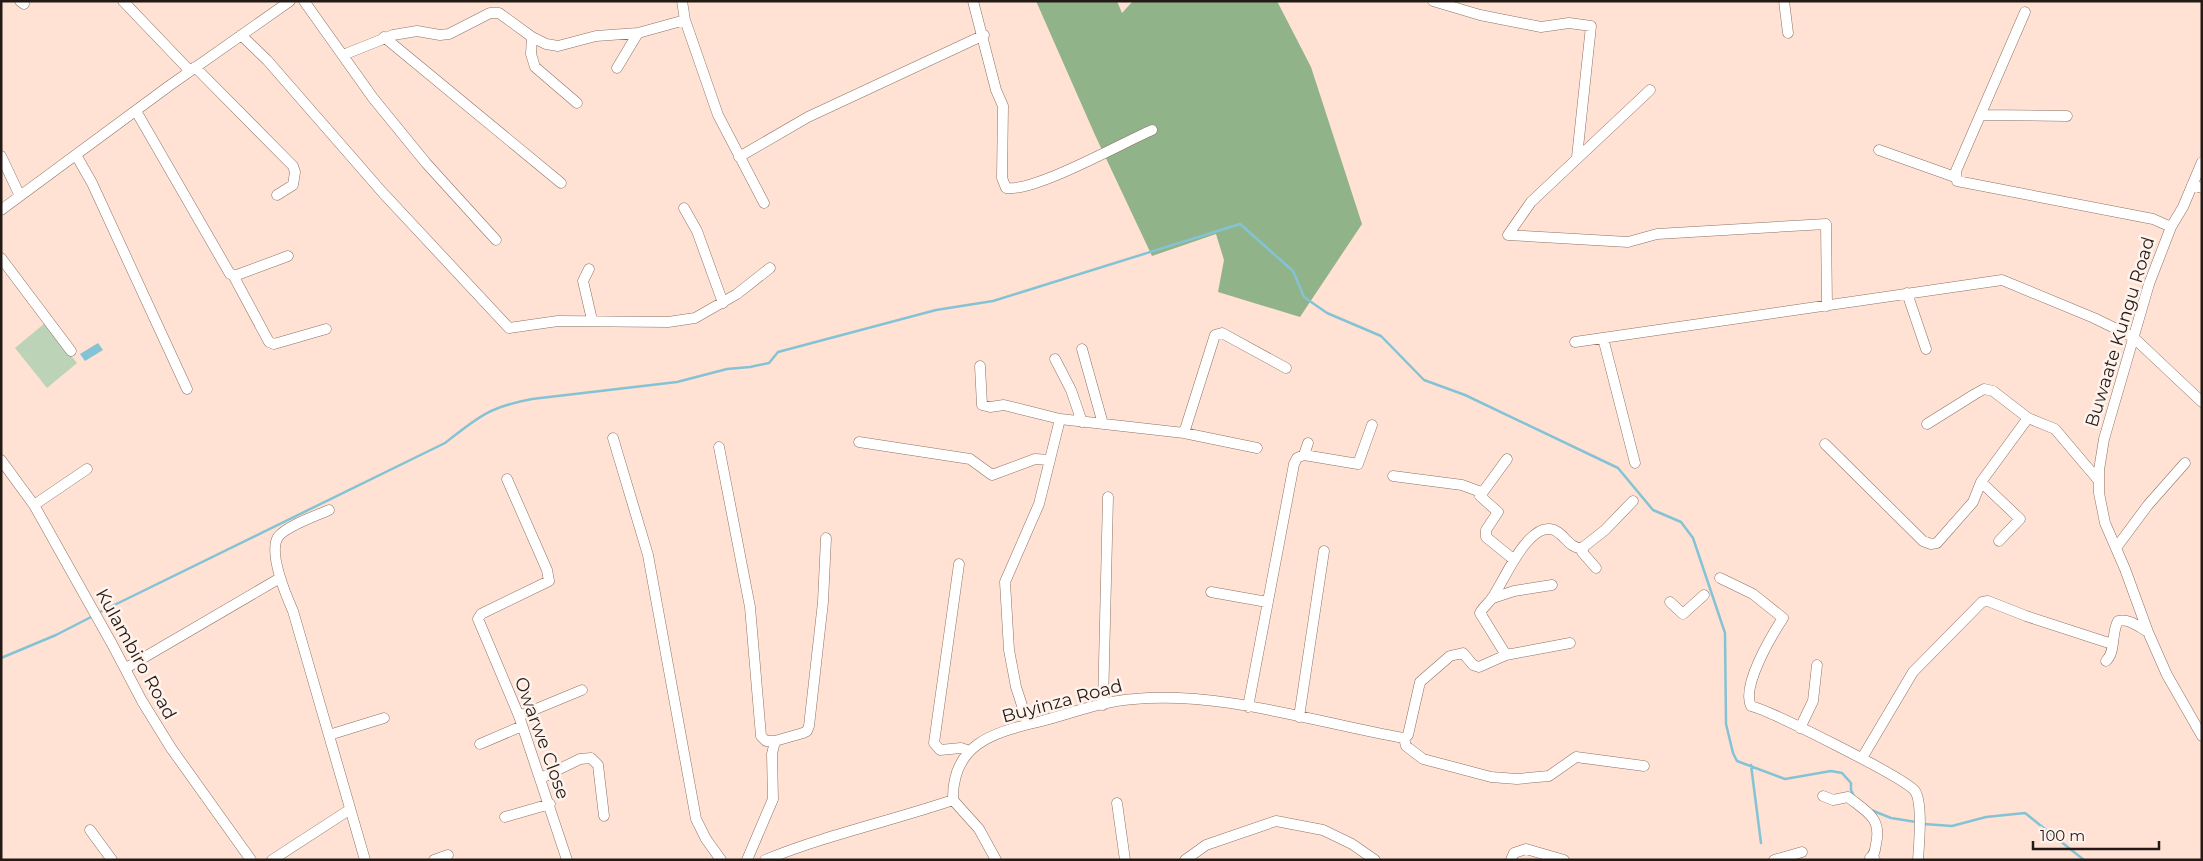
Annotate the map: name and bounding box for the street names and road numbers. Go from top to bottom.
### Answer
street label: Buwaate Kungu Road [2081,234,2159,430]
street label: Kulambiro Road [91,585,181,723]
street label: Owarwe Close [510,674,574,802]
street label: Buyinza Road [999,674,1125,728]

